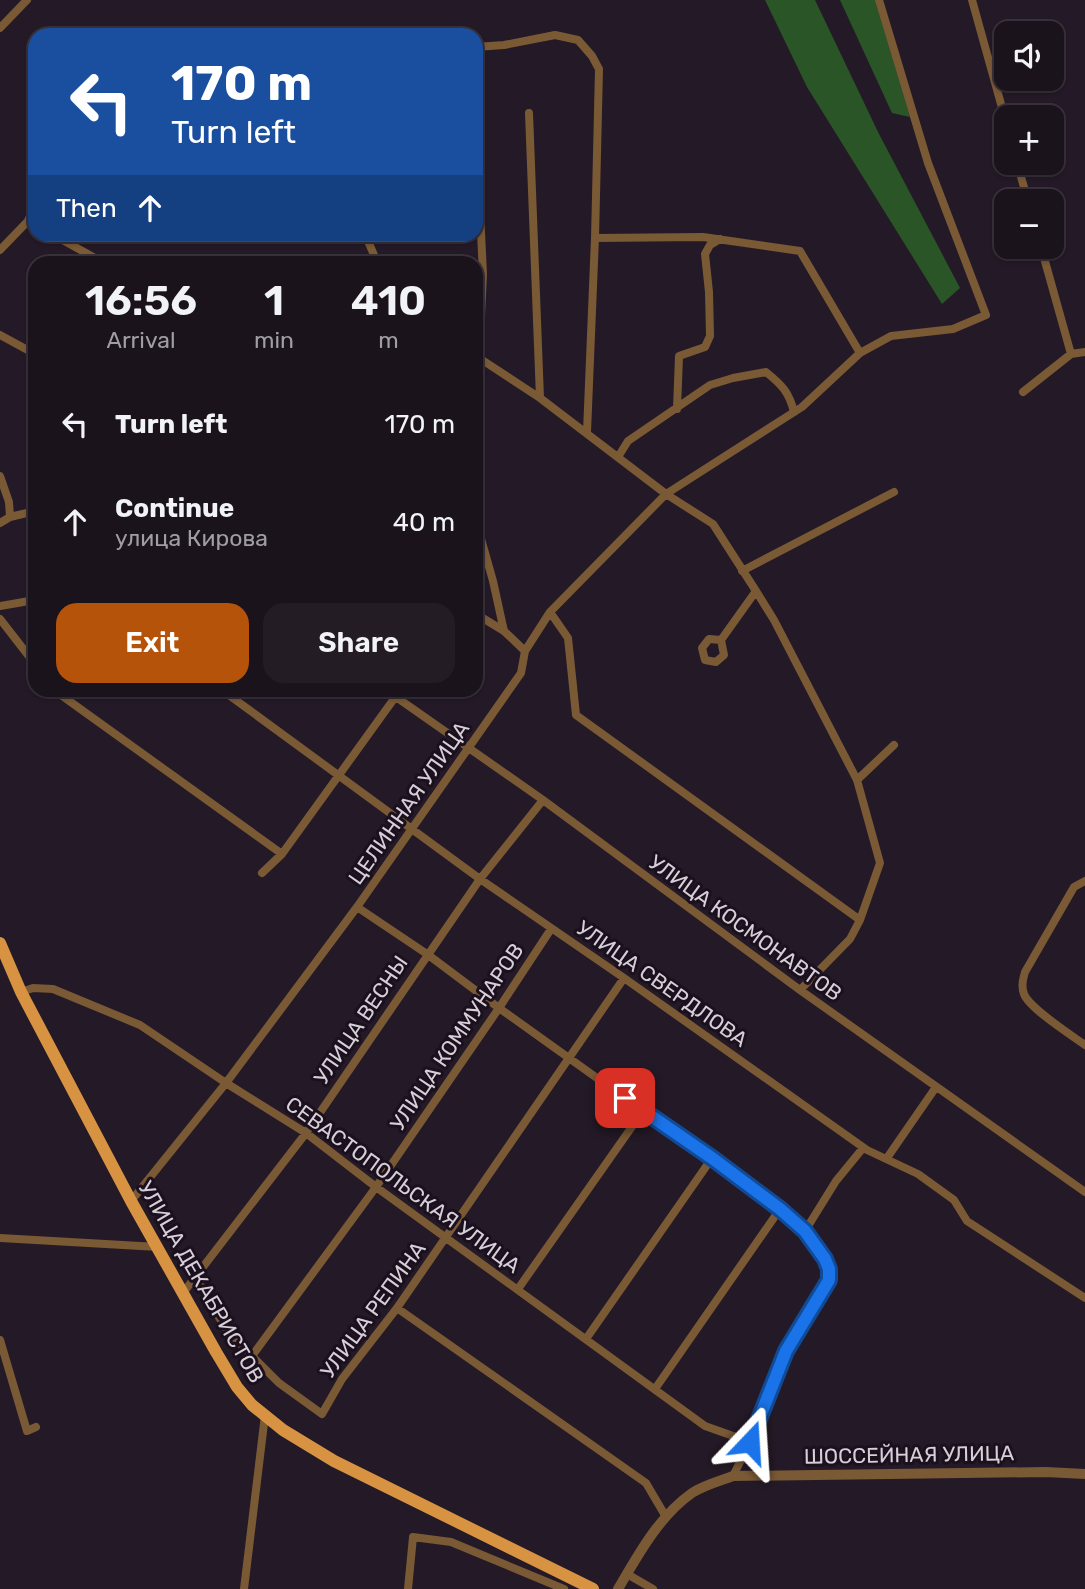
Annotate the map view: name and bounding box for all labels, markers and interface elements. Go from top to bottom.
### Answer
map controls [994,21,1064,259]
button: sound [994,21,1064,91]
text: 170 m [171,54,312,112]
icon: left [56,56,147,147]
button: + [994,105,1064,175]
text: Turn left [171,113,296,151]
icon: ahead [131,189,169,227]
button: − [994,189,1064,259]
text: Then [56,193,117,224]
text: 16:56 [85,276,197,326]
text: 1 [264,276,284,326]
text: 410 [351,276,426,326]
text: Arrival [106,326,176,354]
text: min [254,326,294,354]
text: m [378,326,399,354]
icon: left [56,405,94,443]
text: Turn left [115,409,227,440]
text: 170 m [385,409,455,440]
text: Continue [115,493,234,524]
icon: ahead [56,503,94,541]
text: 40 m [393,507,455,538]
text: улица Кирова [115,524,268,552]
button: Exit [56,603,249,683]
button: Share [263,603,455,683]
street label: ЦЕЛИННАЯ УЛИЦА [343,716,474,889]
street label: УЛИЦА КОСМОНАВТОВ [644,849,846,1006]
street label: УЛИЦА СВЕРДЛОВА [572,915,753,1052]
street label: УЛИЦА КОММУНАРОВ [385,938,528,1135]
street label: УЛИЦА ВЕСНЫ [308,951,413,1089]
pin [595,1068,655,1128]
icon: arrive [606,1079,644,1117]
street label: СЕВАСТОПОЛЬСКАЯ УЛИЦА [281,1091,525,1278]
street label: УЛИЦА ДЕКАБРИСТОВ [133,1176,269,1387]
street label: УЛИЦА РЕПИНА [315,1237,430,1383]
position arrow [713,1405,787,1479]
street label: ШОССЕЙНАЯ УЛИЦА [804,1440,1014,1469]

